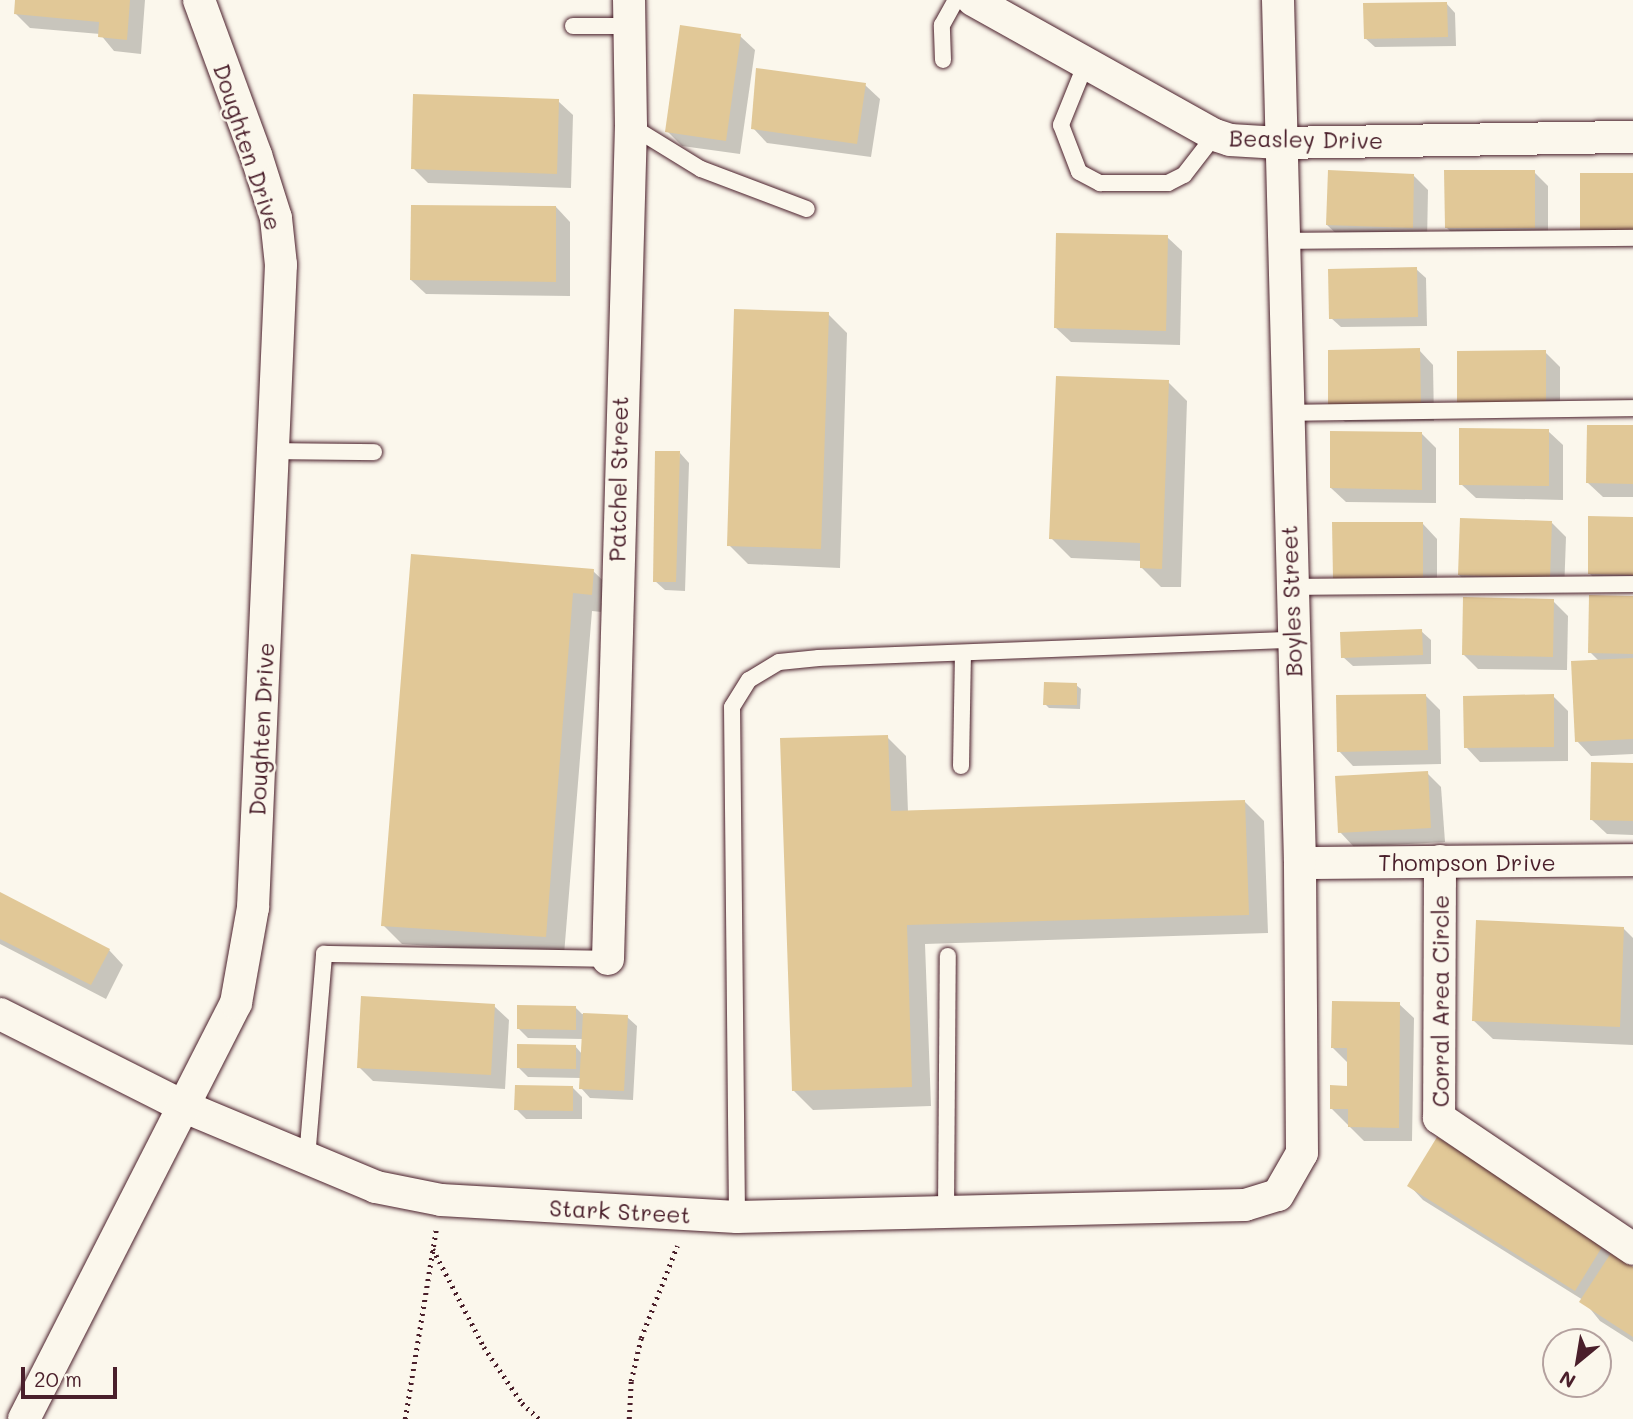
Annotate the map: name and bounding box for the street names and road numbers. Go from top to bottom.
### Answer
street label: Doughten Drive [208,60,288,234]
street label: Beasley Drive [1229,124,1383,154]
street label: Patchel Street [603,396,633,562]
street label: Boyles Street [1275,525,1307,677]
street label: Doughten Drive [243,642,279,816]
street label: Thompson Drive [1378,848,1556,876]
street label: Corral Area Circle [1426,895,1454,1107]
street label: Stark Street [549,1194,691,1228]

